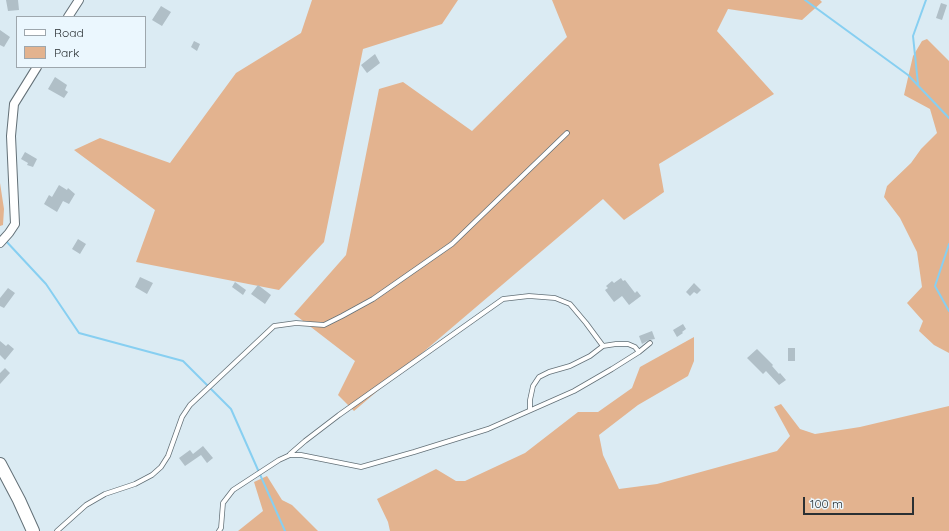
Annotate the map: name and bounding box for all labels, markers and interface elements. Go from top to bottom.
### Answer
legend [16,16,146,68]
text: Road [54,25,84,40]
text: Park [54,45,79,60]
scale bar [805,489,916,515]
text: 100 m [810,496,843,511]

